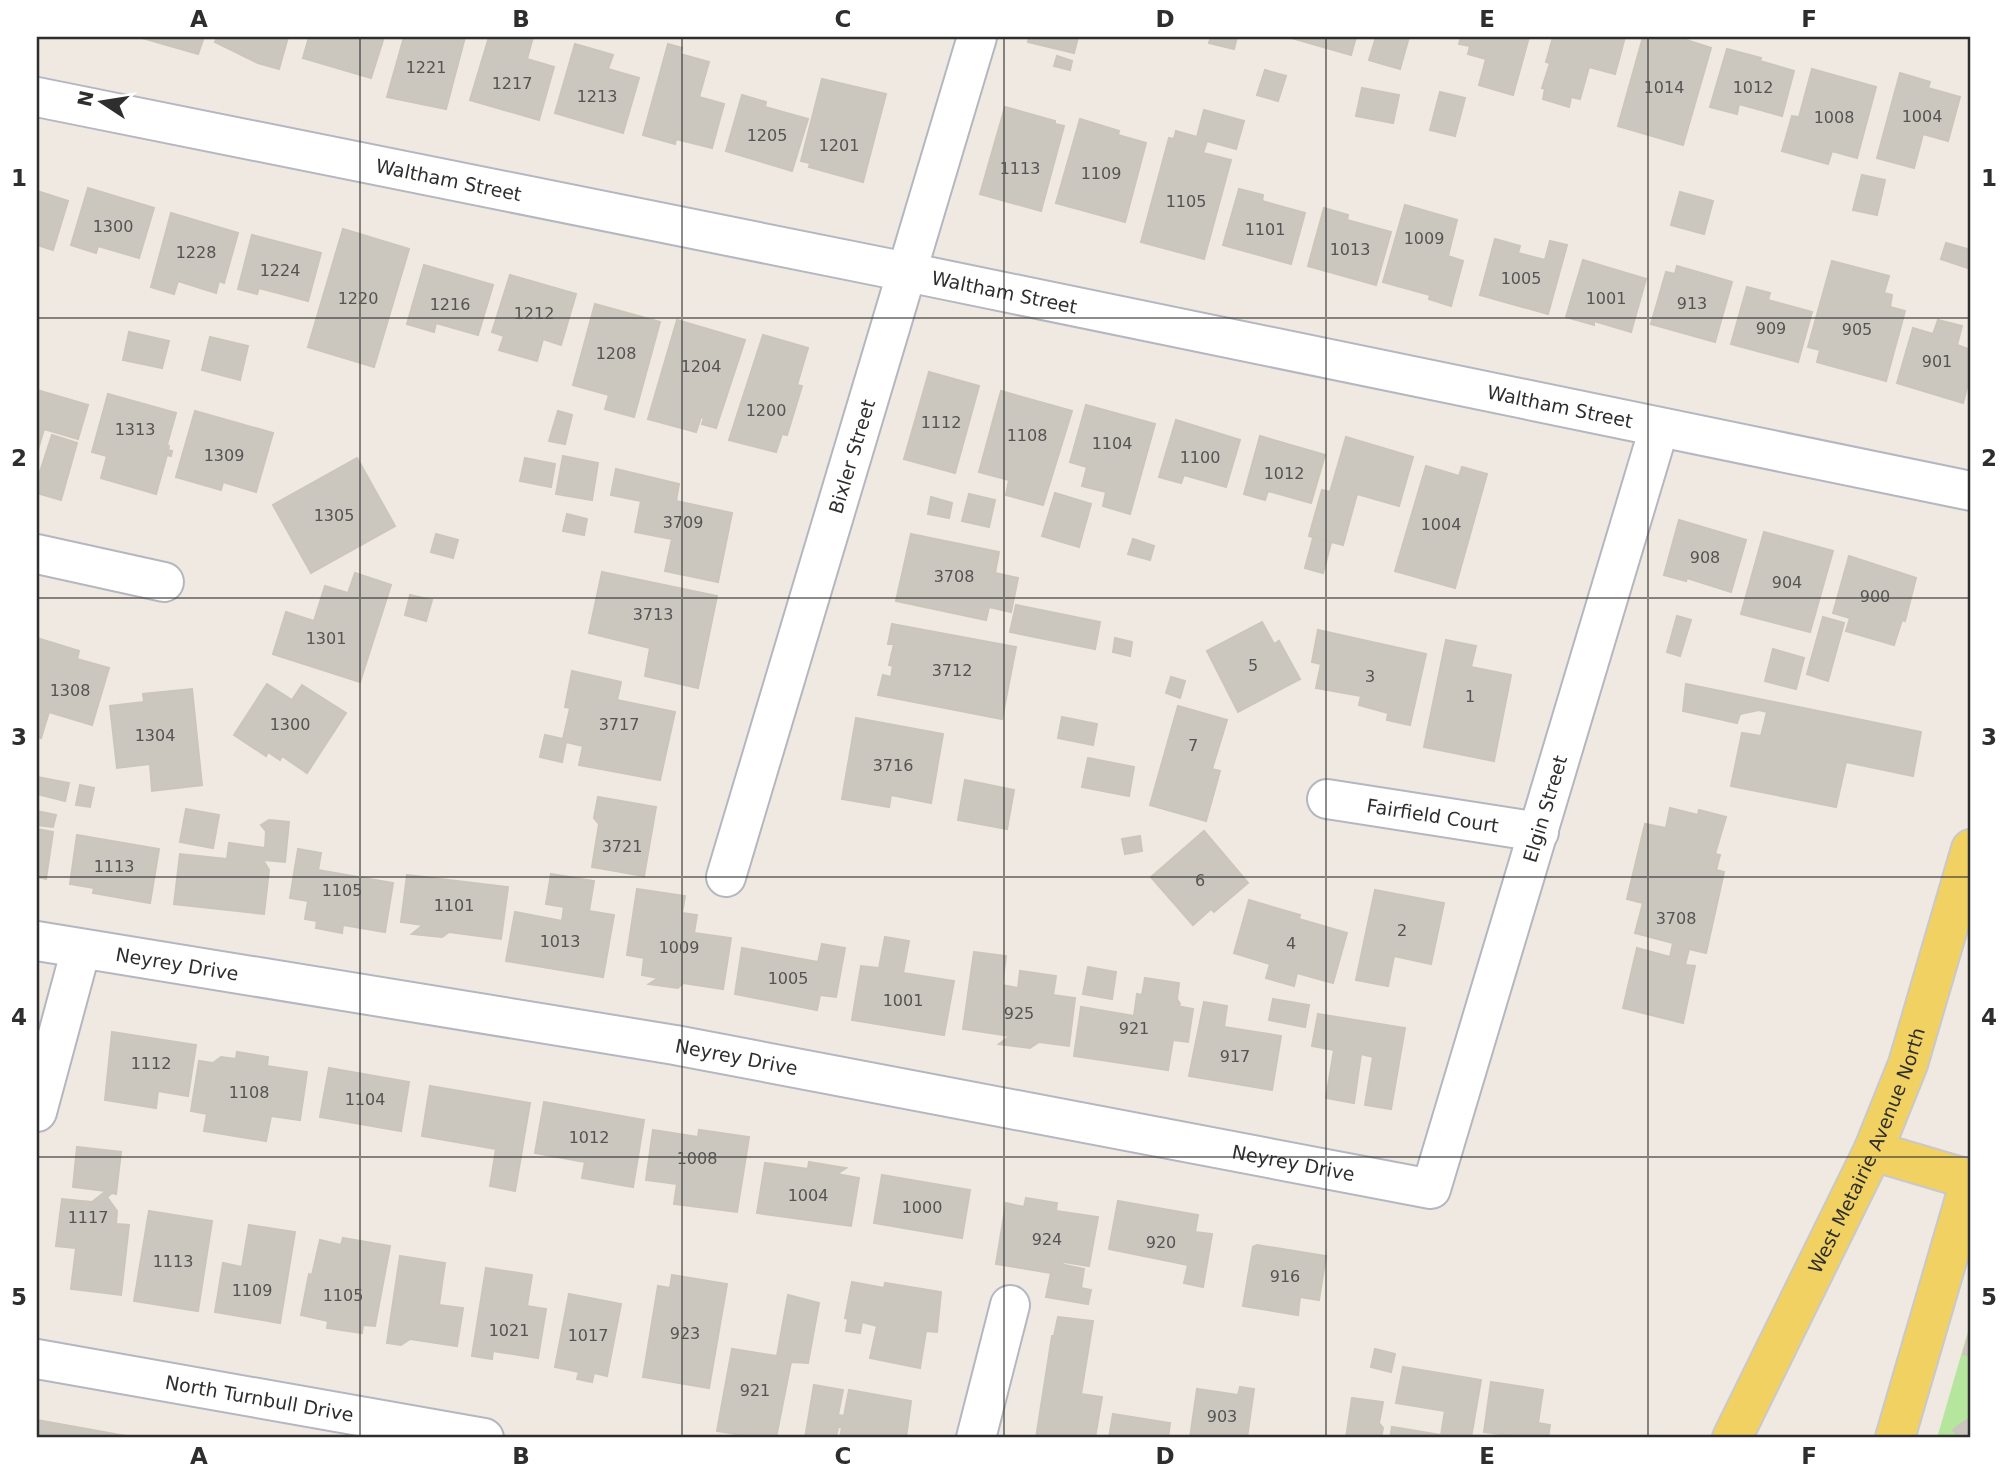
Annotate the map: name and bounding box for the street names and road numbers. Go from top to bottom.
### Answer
street label: Waltham Street [374,154,523,205]
street label: Waltham Street [930,266,1079,318]
street label: Waltham Street [1485,381,1635,432]
street label: Bixler Street [824,397,879,516]
street label: Elgin Street [1519,753,1571,865]
street label: Fairfield Court [1365,794,1500,837]
street label: Neyrey Drive [114,943,240,985]
street label: West Metairie Avenue North [1804,1025,1929,1277]
street label: Neyrey Drive [673,1034,800,1079]
street label: Neyrey Drive [1230,1140,1357,1185]
street label: North Turnbull Drive [164,1371,355,1426]

